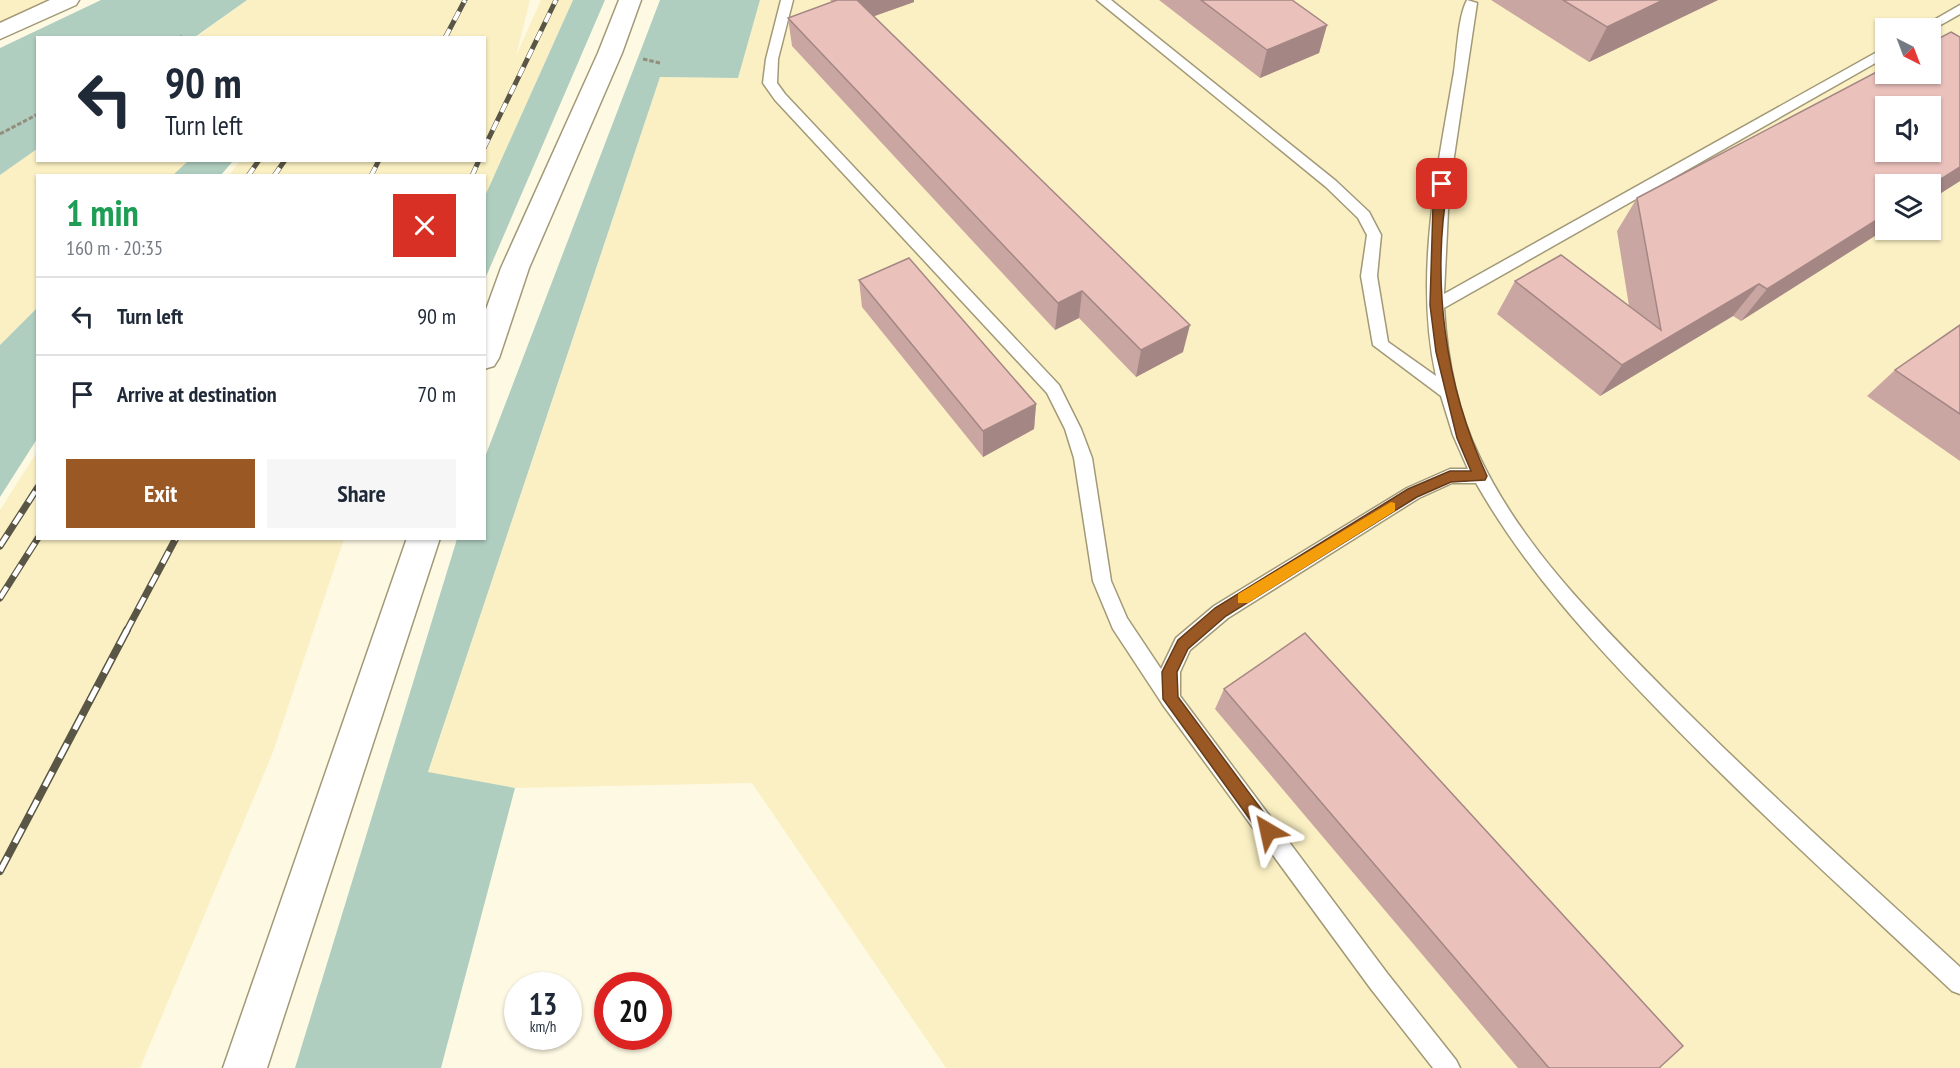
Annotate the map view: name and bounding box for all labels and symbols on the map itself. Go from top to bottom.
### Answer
north arrow [1875,18,1941,84]
pin [1416,158,1467,209]
position arrow [1236,799,1300,863]
speed limit sign: 20 [594,972,672,1050]

